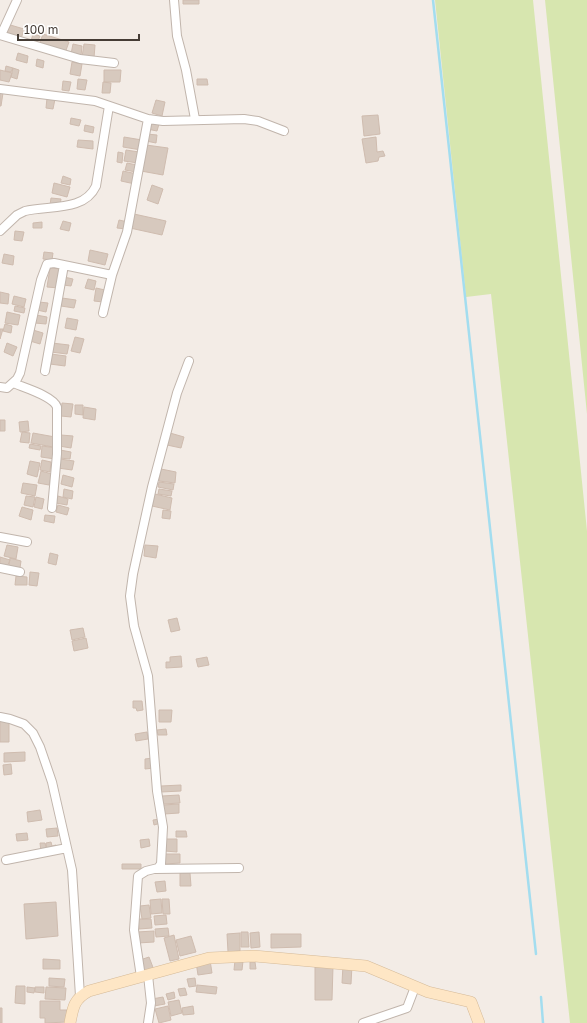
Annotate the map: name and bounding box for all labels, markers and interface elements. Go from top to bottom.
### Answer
scale bar [18,16,139,42]
text: 100 m [24,22,58,37]

